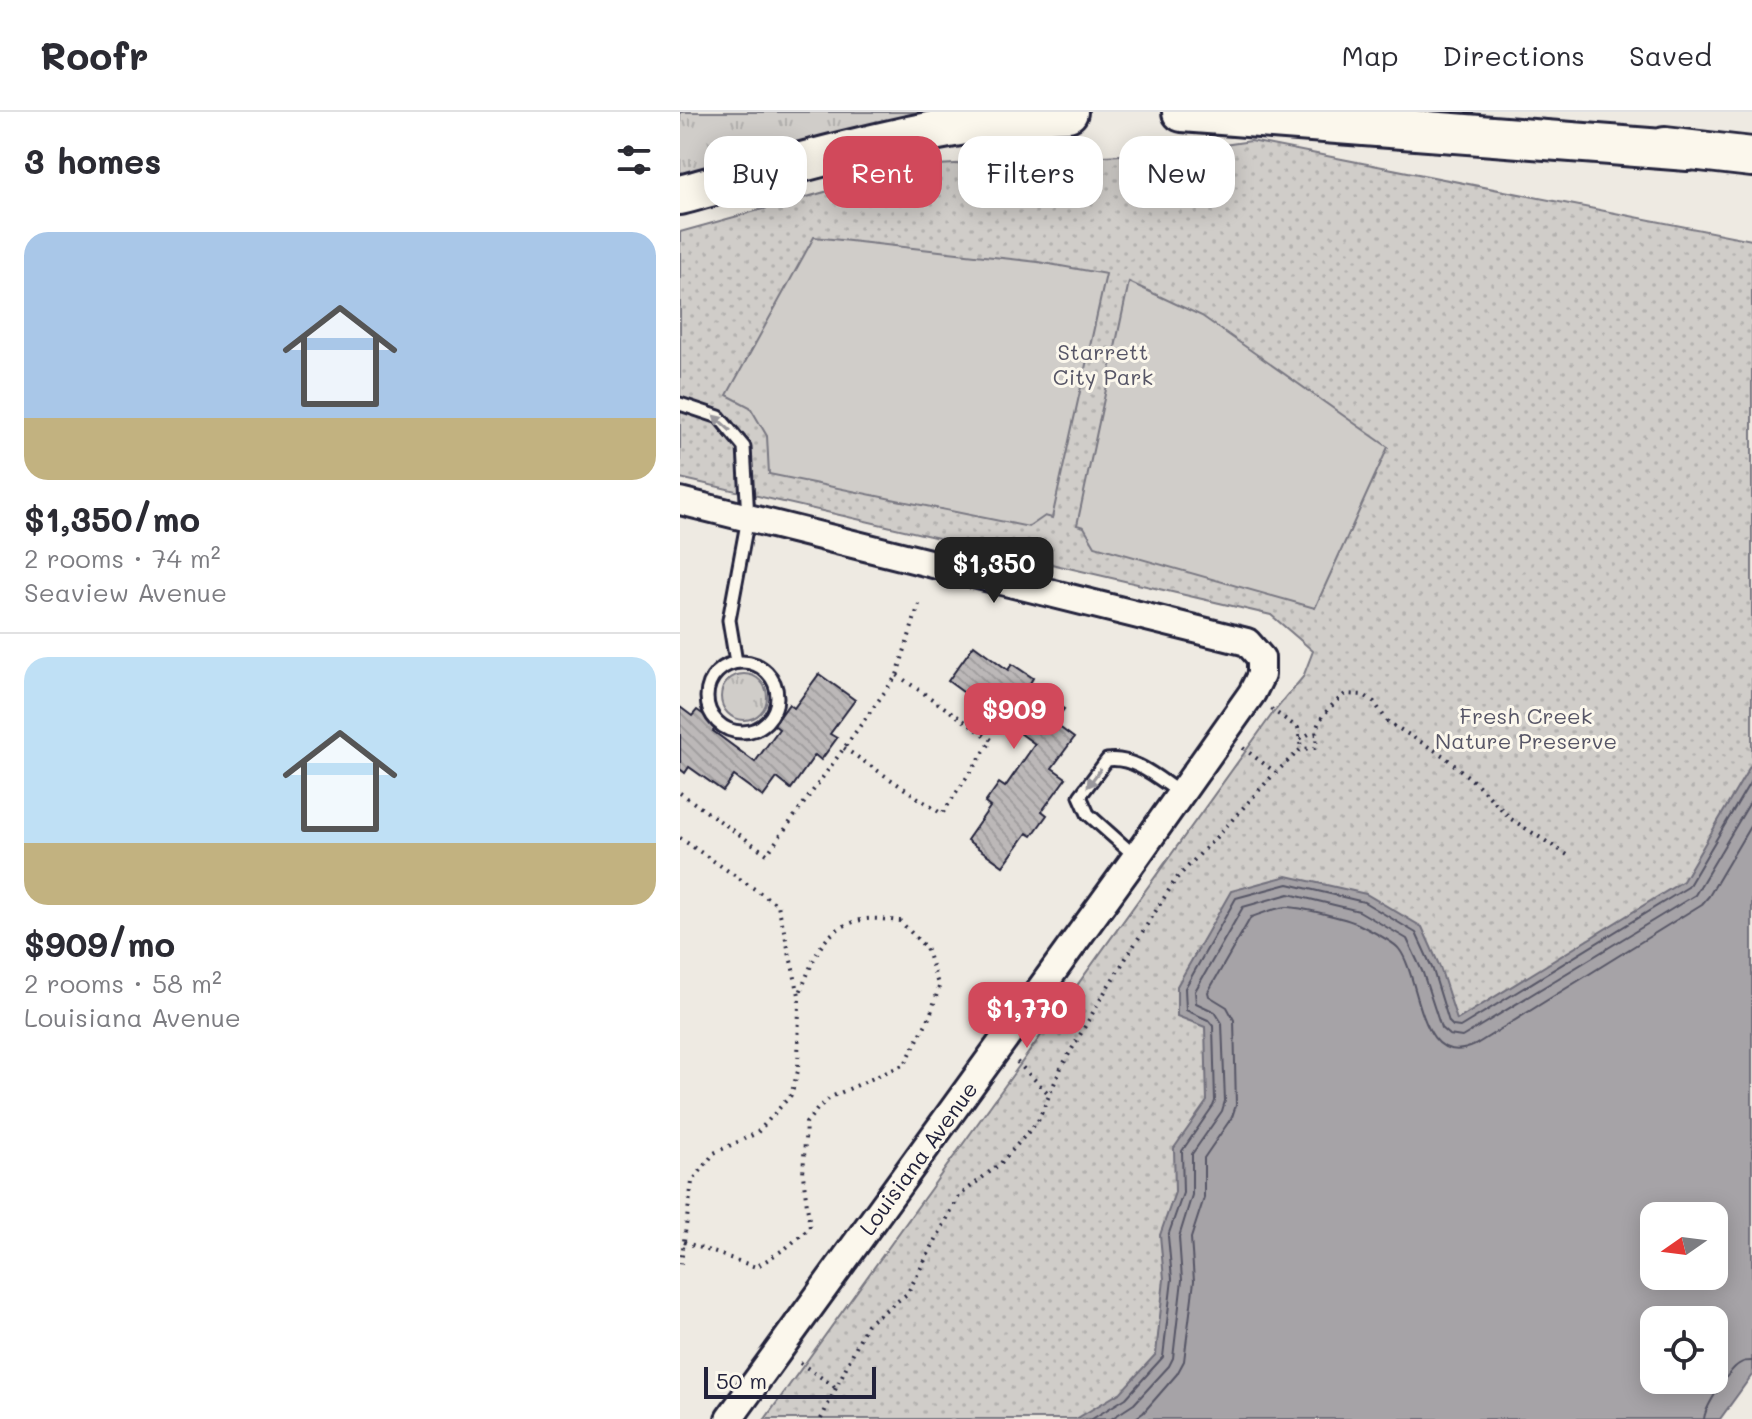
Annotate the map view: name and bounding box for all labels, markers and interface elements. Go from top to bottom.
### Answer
text: Roofr [40,30,149,80]
text: Map [1342,37,1399,73]
text: Directions [1443,37,1585,73]
text: Saved [1629,37,1712,73]
chip: Buy [704,136,807,208]
chip: Rent [823,136,942,208]
chip: Filters [958,136,1103,208]
chip: New [1119,136,1235,208]
text: 3 homes [24,138,161,183]
icon: filters [612,138,656,182]
icon: home [268,284,412,428]
park label: Starrett City Park [1053,337,1153,391]
one-way arrow [713,415,732,433]
text: $1,350/mo [24,496,200,541]
pin: $1,350 [929,537,1059,605]
text: 2 rooms · 74 m² [24,541,221,575]
text: $1,350 [952,546,1036,580]
text: Seaview Avenue [24,575,227,609]
pin: $909 [967,683,1061,751]
text: $909 [982,692,1046,726]
park label: Fresh Creek Nature Preserve [1435,701,1617,755]
icon: home [268,709,412,853]
one-way arrow [1086,768,1102,788]
text: $909/mo [24,921,175,966]
text: 2 rooms · 58 m² [24,966,222,1000]
pin: $1,770 [962,982,1092,1050]
text: $1,770 [986,991,1068,1025]
text: Louisiana Avenue [24,1000,241,1034]
street label: Louisiana Avenue [852,1075,984,1241]
north arrow [1640,1202,1728,1290]
map controls [1640,1202,1728,1394]
button: locate [1640,1306,1728,1394]
scale bar [704,1363,876,1399]
text: 50 m [716,1366,767,1395]

